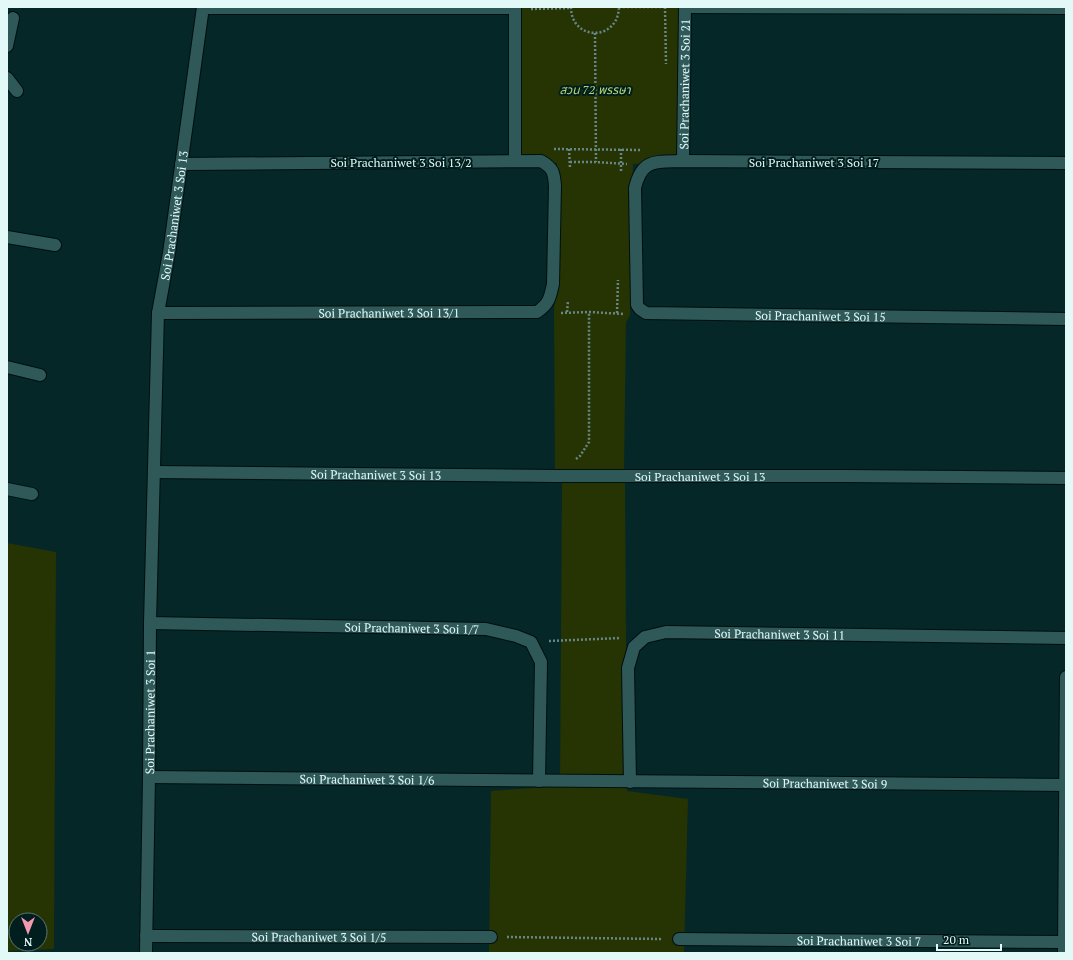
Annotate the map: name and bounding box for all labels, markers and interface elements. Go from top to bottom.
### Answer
street label: Soi Prachaniwet 3 Soi 21 [676,19,692,149]
park label: สวน 72 พรรษา [559,82,632,97]
street label: Soi Prachaniwet 3 Soi 13 [157,150,191,281]
street label: Soi Prachaniwet 3 Soi 13/2 [330,155,472,170]
street label: Soi Prachaniwet 3 Soi 17 [749,155,879,170]
street label: Soi Prachaniwet 3 Soi 13/1 [318,305,460,320]
street label: Soi Prachaniwet 3 Soi 15 [755,307,886,324]
street label: Soi Prachaniwet 3 Soi 13 [311,466,441,482]
street label: Soi Prachaniwet 3 Soi 13 [635,469,765,484]
street label: Soi Prachaniwet 3 Soi 1/7 [344,619,479,636]
street label: Soi Prachaniwet 3 Soi 11 [714,625,845,642]
street label: Soi Prachaniwet 3 Soi 1 [142,650,157,774]
street label: Soi Prachaniwet 3 Soi 1/6 [300,771,435,787]
street label: Soi Prachaniwet 3 Soi 9 [763,775,887,791]
north arrow [8,912,48,952]
scale bar [937,926,1001,952]
street label: Soi Prachaniwet 3 Soi 1/5 [252,929,386,944]
street label: Soi Prachaniwet 3 Soi 7 [797,932,921,948]
text: 20 m [943,932,970,947]
text: N [23,935,32,949]

